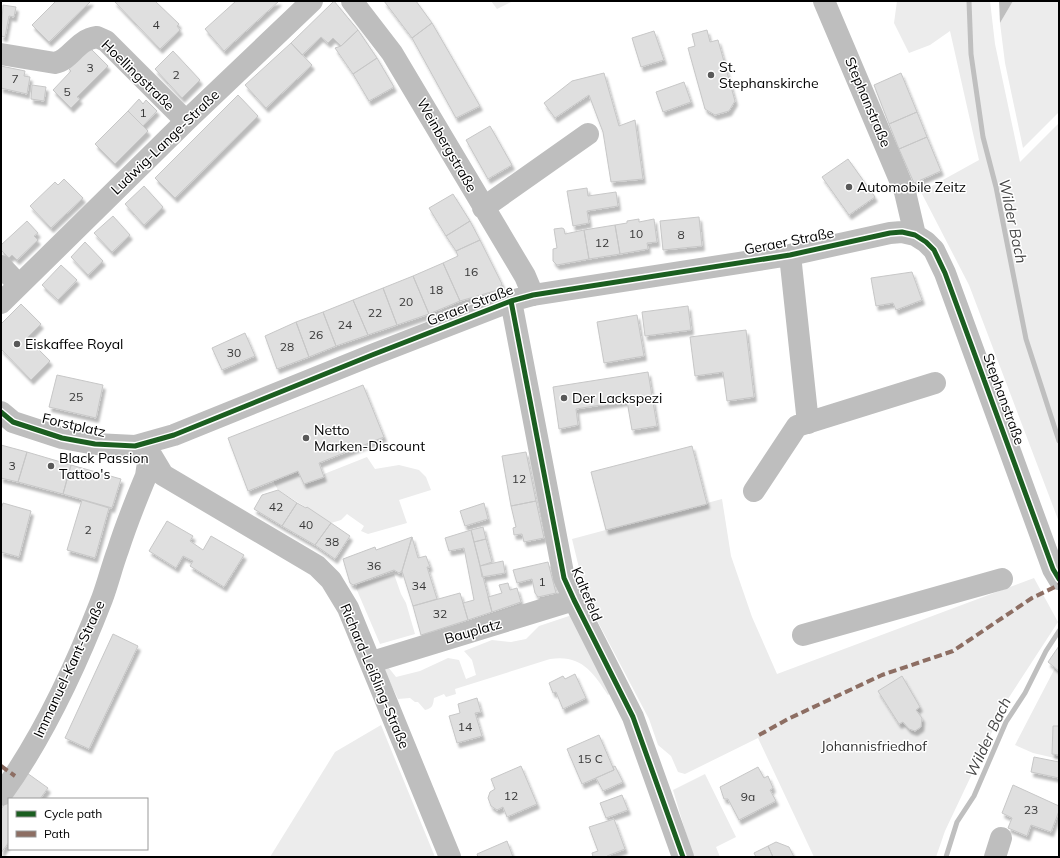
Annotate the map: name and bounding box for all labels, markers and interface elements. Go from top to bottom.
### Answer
house number: 4 [152,17,160,32]
street label: Hoellingstraße [98,36,178,114]
street label: Stephanstraße [841,54,895,150]
place label: St. Stephanskirche [719,58,819,92]
house number: 3 [86,60,94,75]
house number: 2 [172,67,180,82]
marker: St. Stephanskirche [706,70,716,80]
house number: 7 [11,71,19,86]
house number: 5 [63,84,71,99]
street label: Ludwig-Lange-Straße [107,86,223,198]
street label: Weinbergstraße [413,95,481,195]
house number: 1 [139,105,147,120]
water label: Wilder Bach [995,177,1031,265]
place label: Automobile Zeitz [857,178,966,196]
marker: Automobile Zeitz [844,182,854,192]
street label: Geraer Straße [743,223,835,259]
house number: 10 [629,226,643,241]
house number: 8 [677,227,685,242]
house number: 12 [595,235,609,250]
house number: 16 [464,264,478,279]
street label: Geraer Straße [424,280,516,330]
house number: 18 [429,282,443,297]
house number: 20 [399,294,413,309]
house number: 22 [368,305,382,320]
house number: 24 [338,317,352,332]
house number: 26 [309,327,323,342]
place label: Eiskaffee Royal [25,335,123,353]
marker: Eiskaffee Royal [12,339,22,349]
house number: 28 [280,339,294,354]
house number: 30 [227,345,241,360]
street label: Stephanstraße [979,351,1029,447]
house number: 25 [69,389,83,404]
place label: Der Lackspezi [572,389,662,407]
marker: Der Lackspezi [559,393,569,403]
street label: Forstplatz [40,409,108,441]
place label: Netto Marken-Discount [314,421,425,455]
marker: Netto Marken-Discount [301,433,311,443]
place label: Black Passion Tattoo's [59,449,149,483]
house number: 3 [8,458,16,473]
marker: Black Passion Tattoo's [46,461,56,471]
house number: 12 [512,471,526,486]
house number: 42 [269,499,283,514]
house number: 40 [299,517,313,532]
house number: 2 [84,522,92,537]
house number: 38 [325,534,339,549]
house number: 36 [367,558,381,573]
street label: Kaltefeld [568,564,606,624]
house number: 1 [538,574,546,589]
house number: 34 [412,578,426,593]
street label: Immanuel-Kant-Straße [29,598,109,740]
street label: Richard-Leißling-Straße [336,601,414,751]
house number: 32 [433,606,447,621]
street label: Bauplatz [442,614,504,648]
water label: Wilder Bach [961,694,1015,780]
house number: 14 [458,719,472,734]
park label: Johannisfriedhof [821,737,927,755]
house number: 15 C [577,751,603,766]
house number: 12 [504,788,518,803]
house number: 9a [741,789,755,804]
legend [8,798,148,850]
house number: 23 [1024,802,1038,817]
text: Cycle path [44,806,102,821]
text: Path [44,826,70,841]

